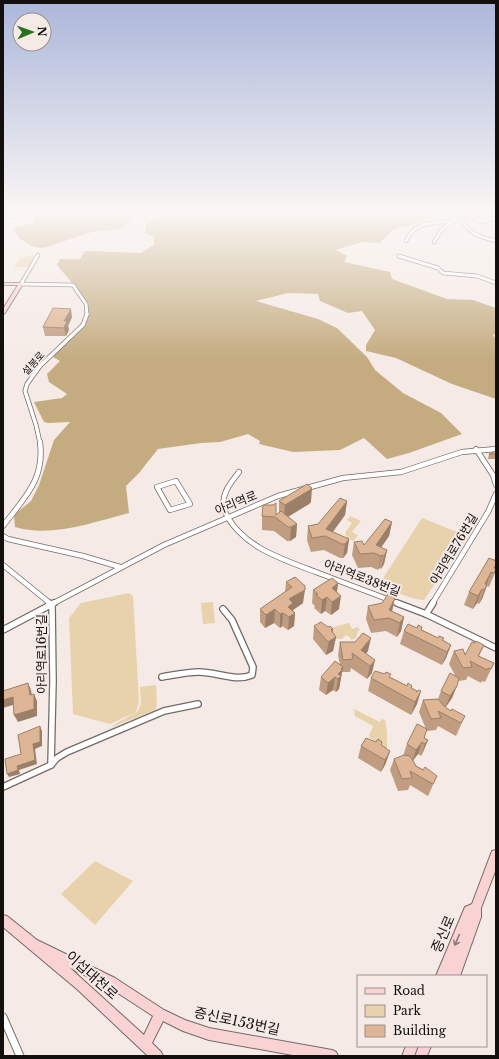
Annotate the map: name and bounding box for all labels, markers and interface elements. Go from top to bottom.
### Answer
north arrow [12,12,52,52]
text: N [35,26,49,38]
street label: 설봉로 [19,349,47,378]
street label: 아리역로 [213,487,259,518]
street label: 아리역로76번길 [427,511,481,587]
street label: 아리역로38번길 [322,556,403,599]
street label: 아리역로16번길 [34,614,49,694]
street label: 증신로 [427,913,459,955]
one-way arrow [453,934,460,946]
street label: 이섭대천로 [62,947,122,1003]
legend [357,975,487,1047]
text: Road [393,983,425,998]
street label: 증신로153번길 [192,1003,282,1039]
text: Park [393,1003,421,1018]
text: Building [393,1023,447,1038]

